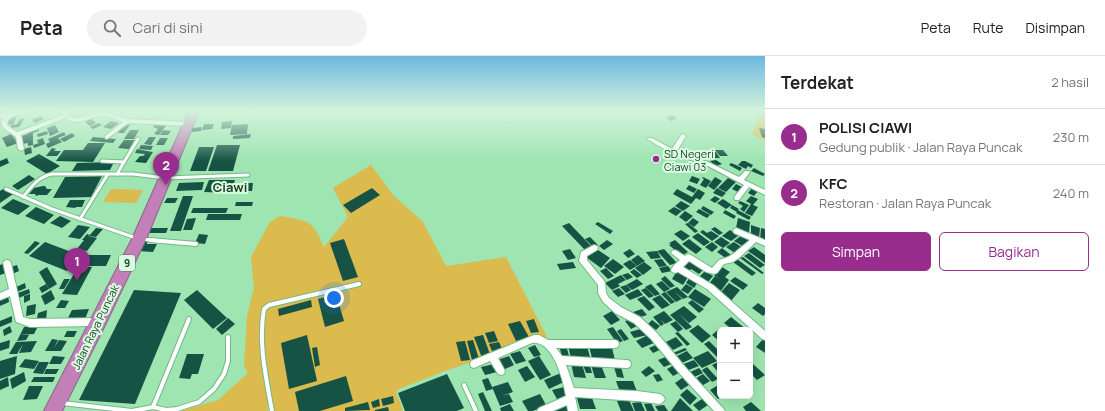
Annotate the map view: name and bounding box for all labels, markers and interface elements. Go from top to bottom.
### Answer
search box [87,10,367,46]
text: Peta [20,15,63,41]
icon: search [101,17,123,39]
text: Cari di sini [133,17,203,38]
text: Peta [921,18,951,37]
text: Rute [973,18,1003,37]
text: Disimpan [1025,18,1085,37]
text: Terdekat [781,71,854,94]
text: 2 hasil [1051,73,1089,91]
text: POLISI CIAWI [819,117,912,138]
text: 1 [791,128,797,146]
text: 230 m [1053,128,1089,146]
text: Gedung publik · Jalan Raya Puncak [819,138,1022,156]
place label: SD Negeri Ciawi 03 [664,146,714,174]
pin: 2 [153,152,179,185]
marker: SD Negeri Ciawi 03 [651,154,661,164]
text: KFC [819,173,848,194]
district label: Ciawi [213,178,247,196]
text: 2 [790,184,798,202]
text: 240 m [1053,184,1089,202]
text: Restoran · Jalan Raya Puncak [819,194,991,212]
button: Simpan [781,232,931,271]
button: Bagikan [939,232,1089,271]
pin: 1 [64,248,90,281]
road number: 9 [119,255,135,271]
street label: Jalan Raya Puncak [68,282,122,372]
your location [324,288,344,308]
map controls [717,327,753,399]
button: + [717,327,753,363]
button: − [717,363,753,399]

